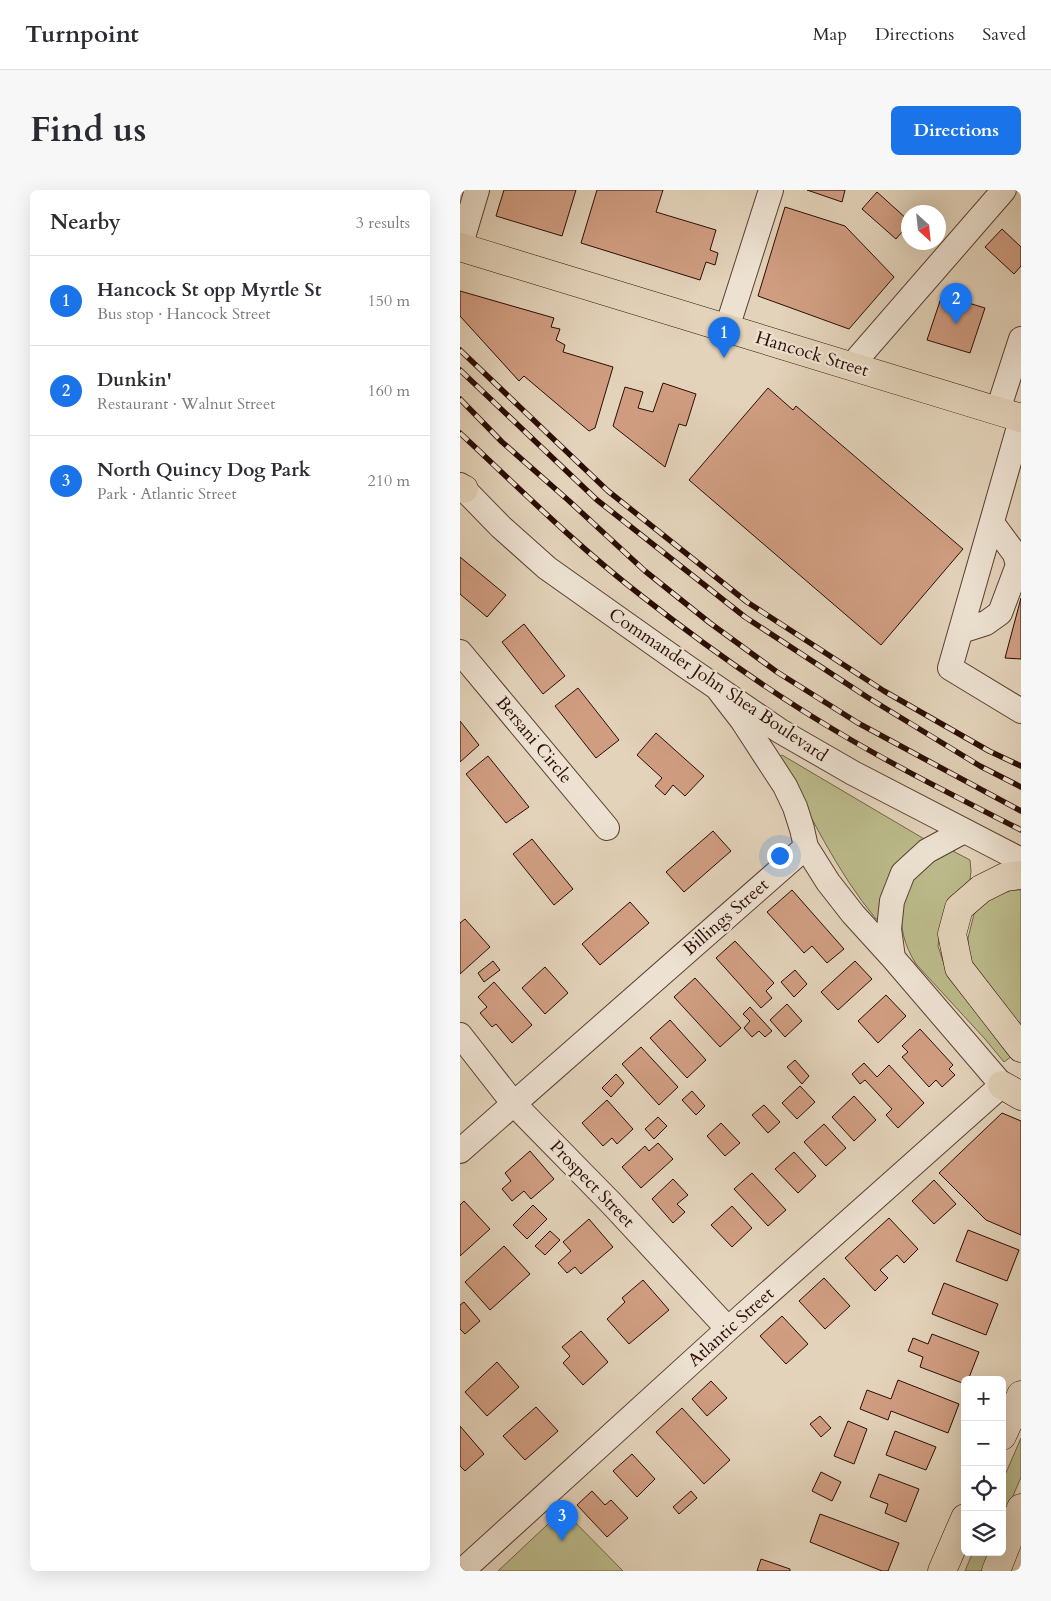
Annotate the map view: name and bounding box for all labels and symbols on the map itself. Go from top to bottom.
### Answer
north arrow [901,205,946,250]
pin: 2 [940,283,972,324]
pin: 1 [708,317,740,358]
street label: Hancock Street [752,325,872,383]
street label: Commander John Shea Boulevard [604,602,833,768]
street label: Bersani Circle [490,691,578,789]
your location [767,843,793,869]
street label: Billings Street [678,873,774,961]
street label: Prospect Street [544,1135,640,1233]
street label: Atlantic Street [682,1281,780,1372]
pin: 3 [546,1500,578,1541]

